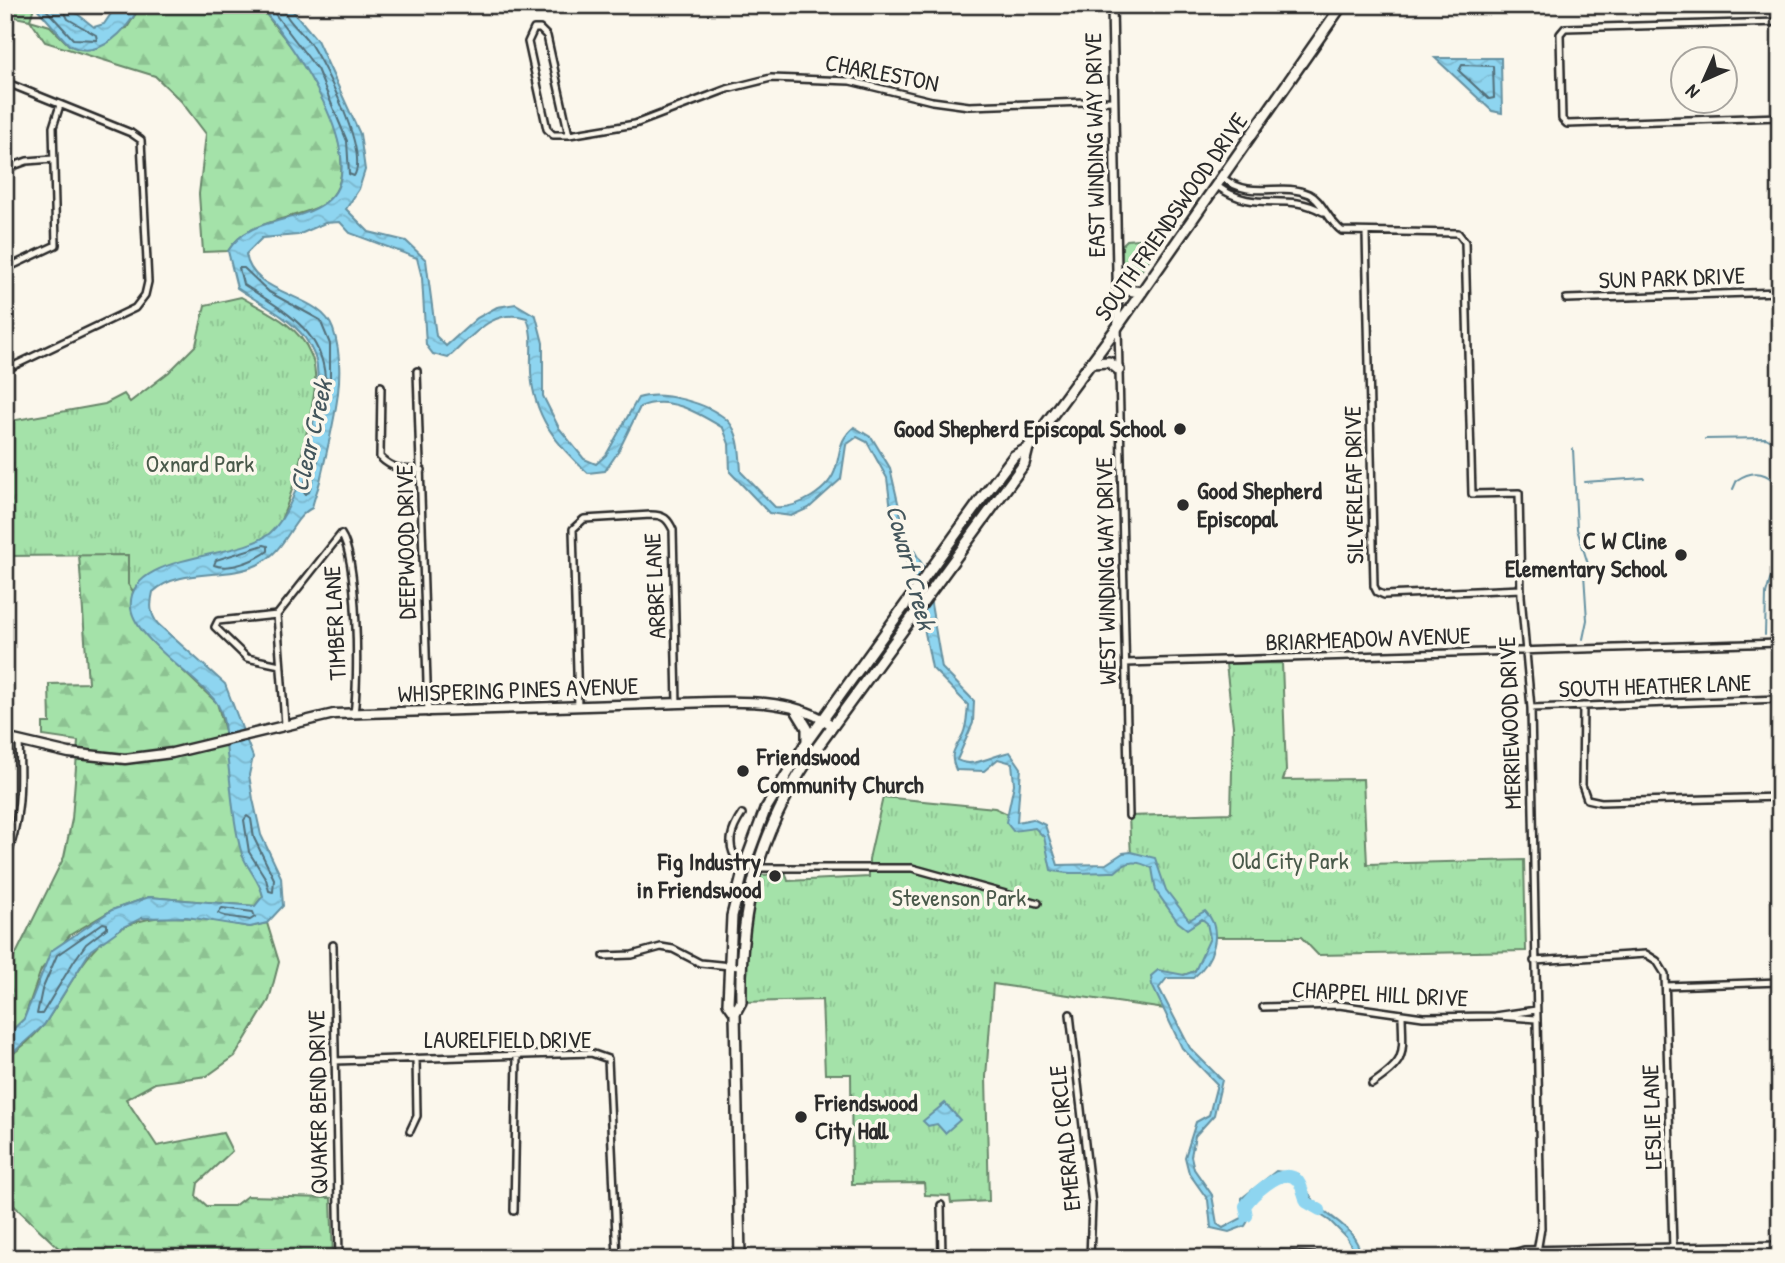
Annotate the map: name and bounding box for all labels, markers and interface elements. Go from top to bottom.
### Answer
street label: EAST WINDING WAY DRIVE [1076,32,1112,258]
street label: CHARLESTON [823,45,942,99]
north arrow [1670,46,1740,116]
text: N [1679,79,1705,105]
street label: SOUTH FRIENDSWOOD DRIVE [1086,106,1254,327]
street label: SUN PARK DRIVE [1598,258,1746,296]
water label: Clear Creek [281,375,341,495]
street label: SILVERLEAF DRIVE [1336,405,1370,564]
place label: Good Shepherd Episcopal School [893,412,1167,445]
marker: Good Shepherd Episcopal School [1172,421,1188,437]
park label: Oxnard Park [146,447,254,479]
street label: WEST WINDING WAY DRIVE [1087,456,1123,685]
street label: DEEPWOOD DRIVE [388,464,422,620]
place label: Good Shepherd Episcopal [1197,474,1323,535]
marker: Good Shepherd Episcopal [1175,497,1191,513]
water label: Cowart Creek [878,501,945,635]
place label: C W Cline Elementary School [1505,524,1668,585]
street label: ARBRE LANE [635,532,673,640]
marker: C W Cline Elementary School [1673,547,1689,563]
street label: TIMBER LANE [315,565,353,681]
street label: BRIARMEADOW AVENUE [1265,618,1472,658]
street label: MERRIEWOOD DRIVE [1490,635,1528,810]
street label: SOUTH HEATHER LANE [1558,666,1752,704]
street label: WHISPERING PINES AVENUE [397,669,639,709]
place label: Friendswood Community Church [756,740,924,801]
marker: Friendswood Community Church [735,763,751,779]
park label: Old City Park [1231,844,1349,876]
place label: Fig Industry in Friendswood [637,845,762,905]
marker: Fig Industry in Friendswood [767,868,783,884]
park label: Stevenson Park [892,881,1026,913]
street label: CHAPPEL HILL DRIVE [1291,972,1469,1014]
street label: QUAKER BEND DRIVE [299,1009,335,1195]
street label: LAURELFIELD DRIVE [424,1023,592,1055]
street label: EMERALD CIRCLE [1040,1063,1088,1213]
street label: LESLIE LANE [1633,1063,1669,1170]
place label: Friendswood City Hall [814,1086,918,1147]
marker: Friendswood City Hall [793,1109,809,1125]

